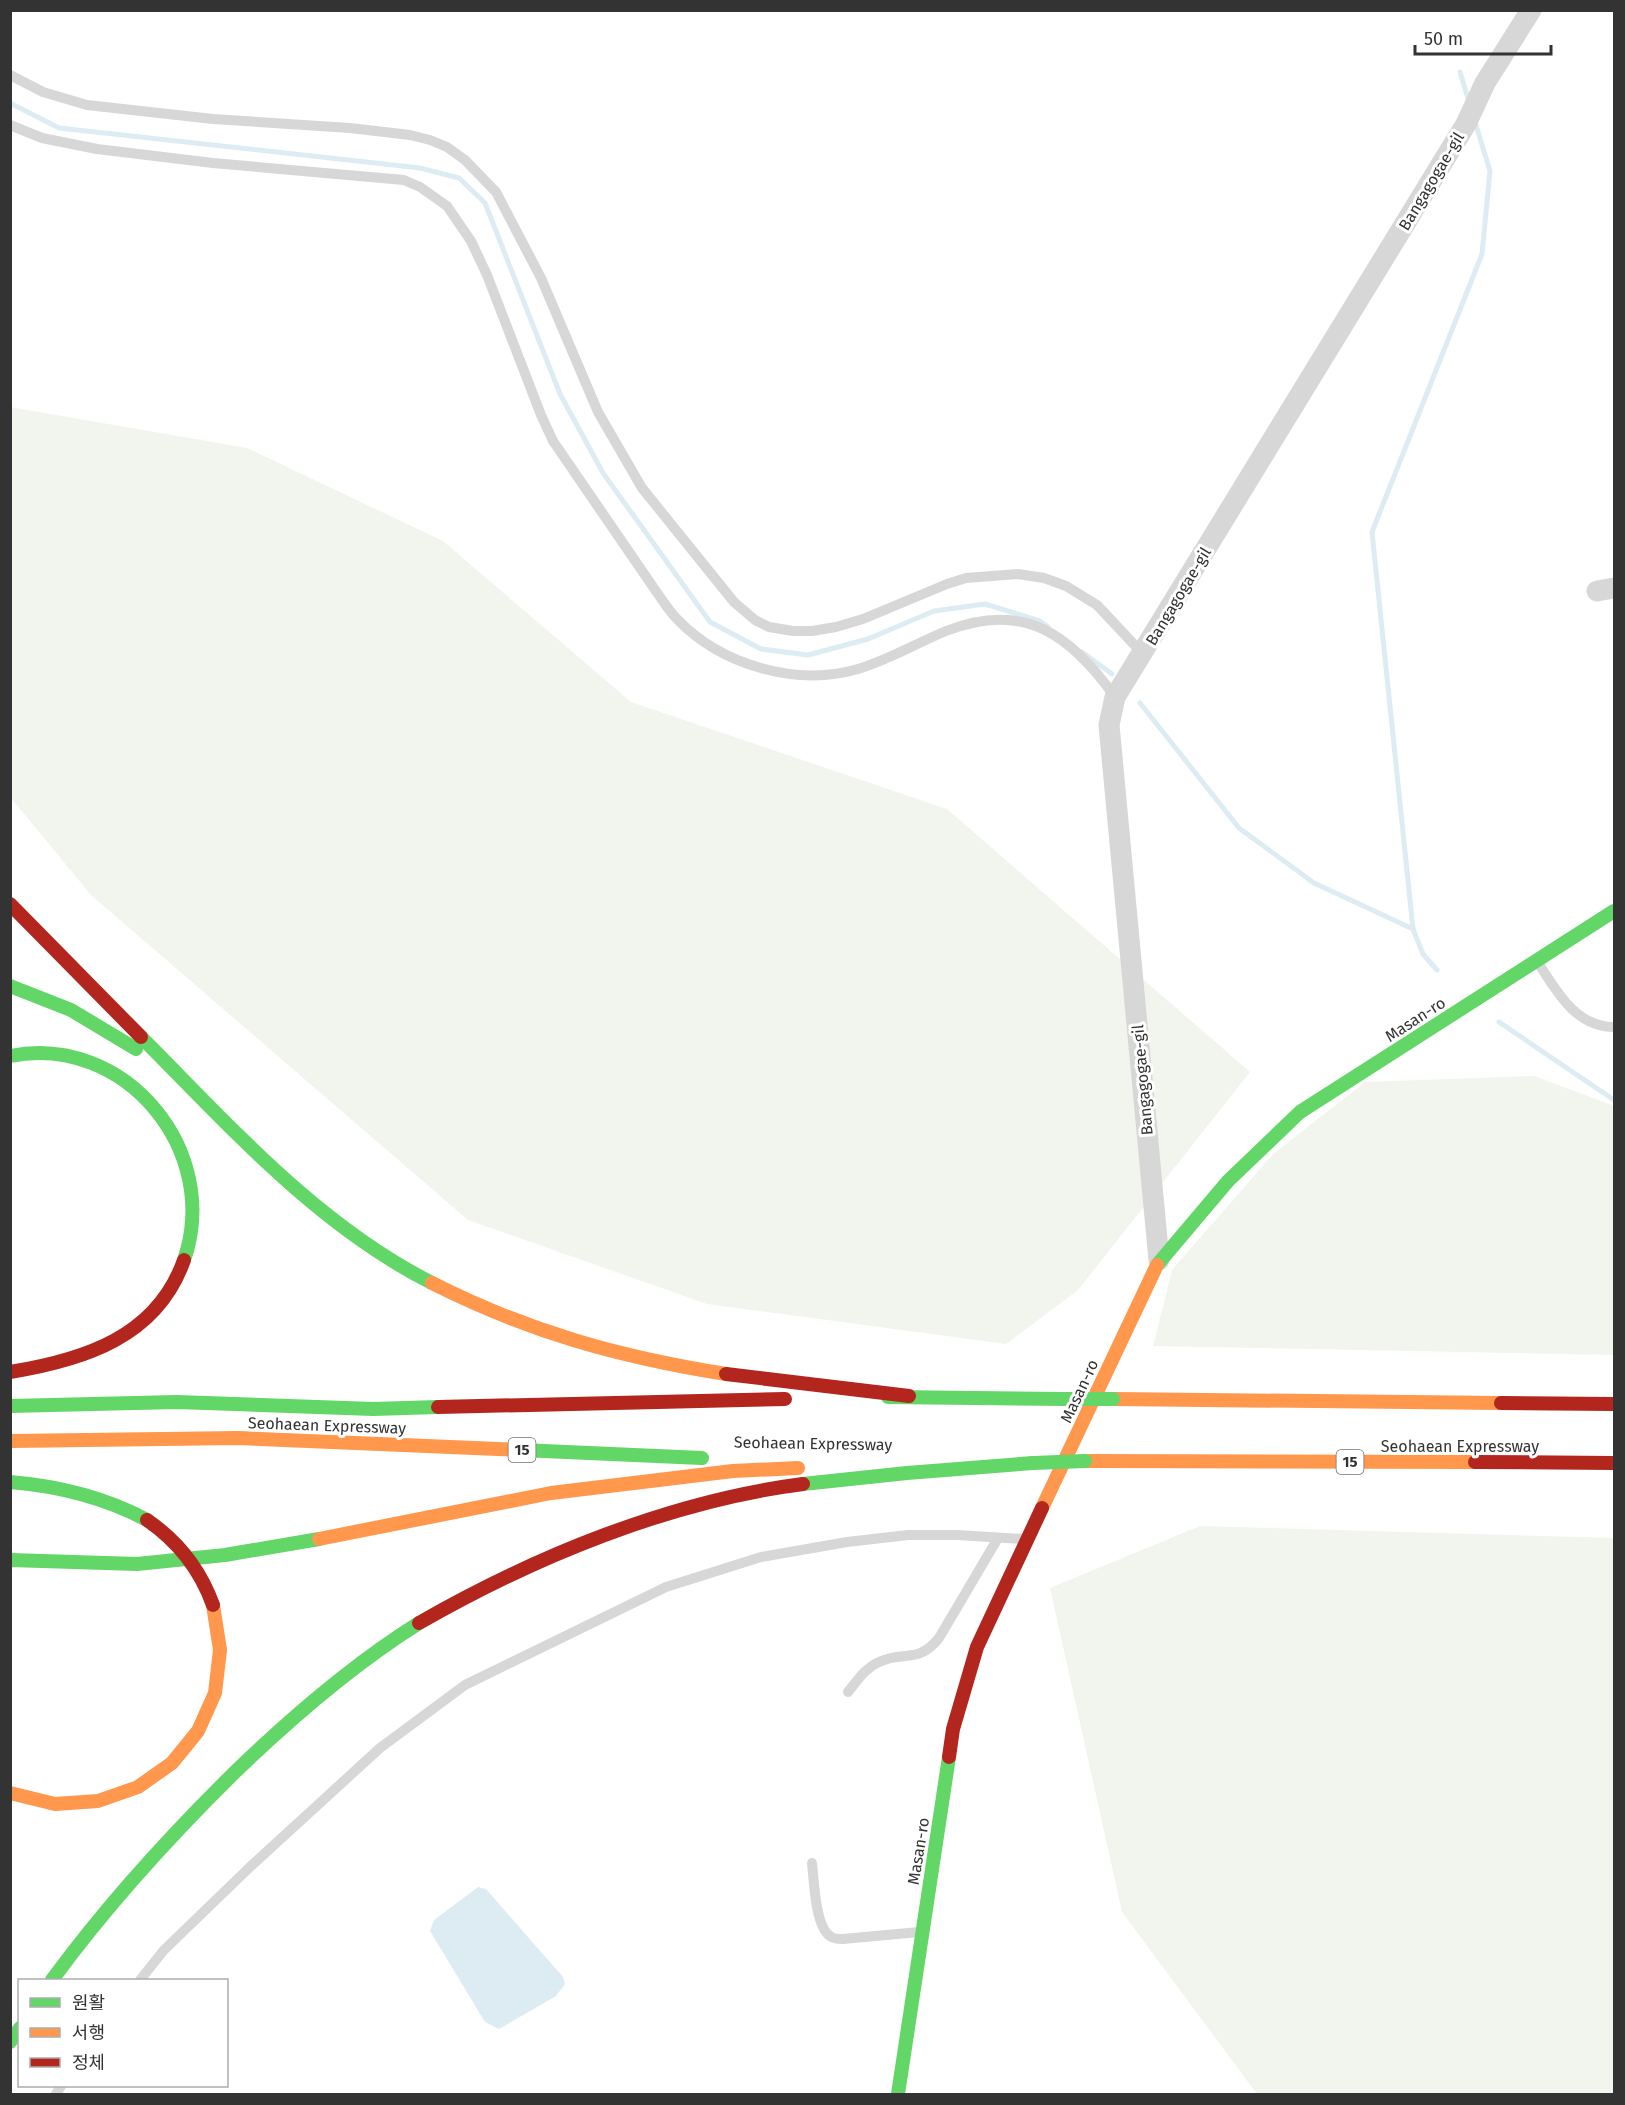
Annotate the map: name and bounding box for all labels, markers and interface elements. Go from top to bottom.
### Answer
scale bar [1415,18,1552,56]
text: 50 m [1424,28,1463,50]
street label: Bangagogae-gil [1395,128,1468,234]
street label: Bangagogae-gil [1142,543,1215,649]
street label: Masan-ro [1382,993,1449,1046]
street label: Bangagogae-gil [1128,1023,1157,1136]
street label: Masan-ro [1057,1356,1102,1426]
street label: Seohaean Expressway [248,1413,407,1438]
street label: Seohaean Expressway [734,1433,892,1454]
street label: Seohaean Expressway [1381,1437,1539,1456]
road number: 15 [508,1438,536,1462]
road number: 15 [1336,1450,1364,1474]
street label: Masan-ro [904,1816,933,1886]
legend [18,1979,228,2087]
text: 원활 [72,1992,105,2014]
text: 서행 [72,2022,105,2044]
text: 정체 [72,2052,105,2074]

